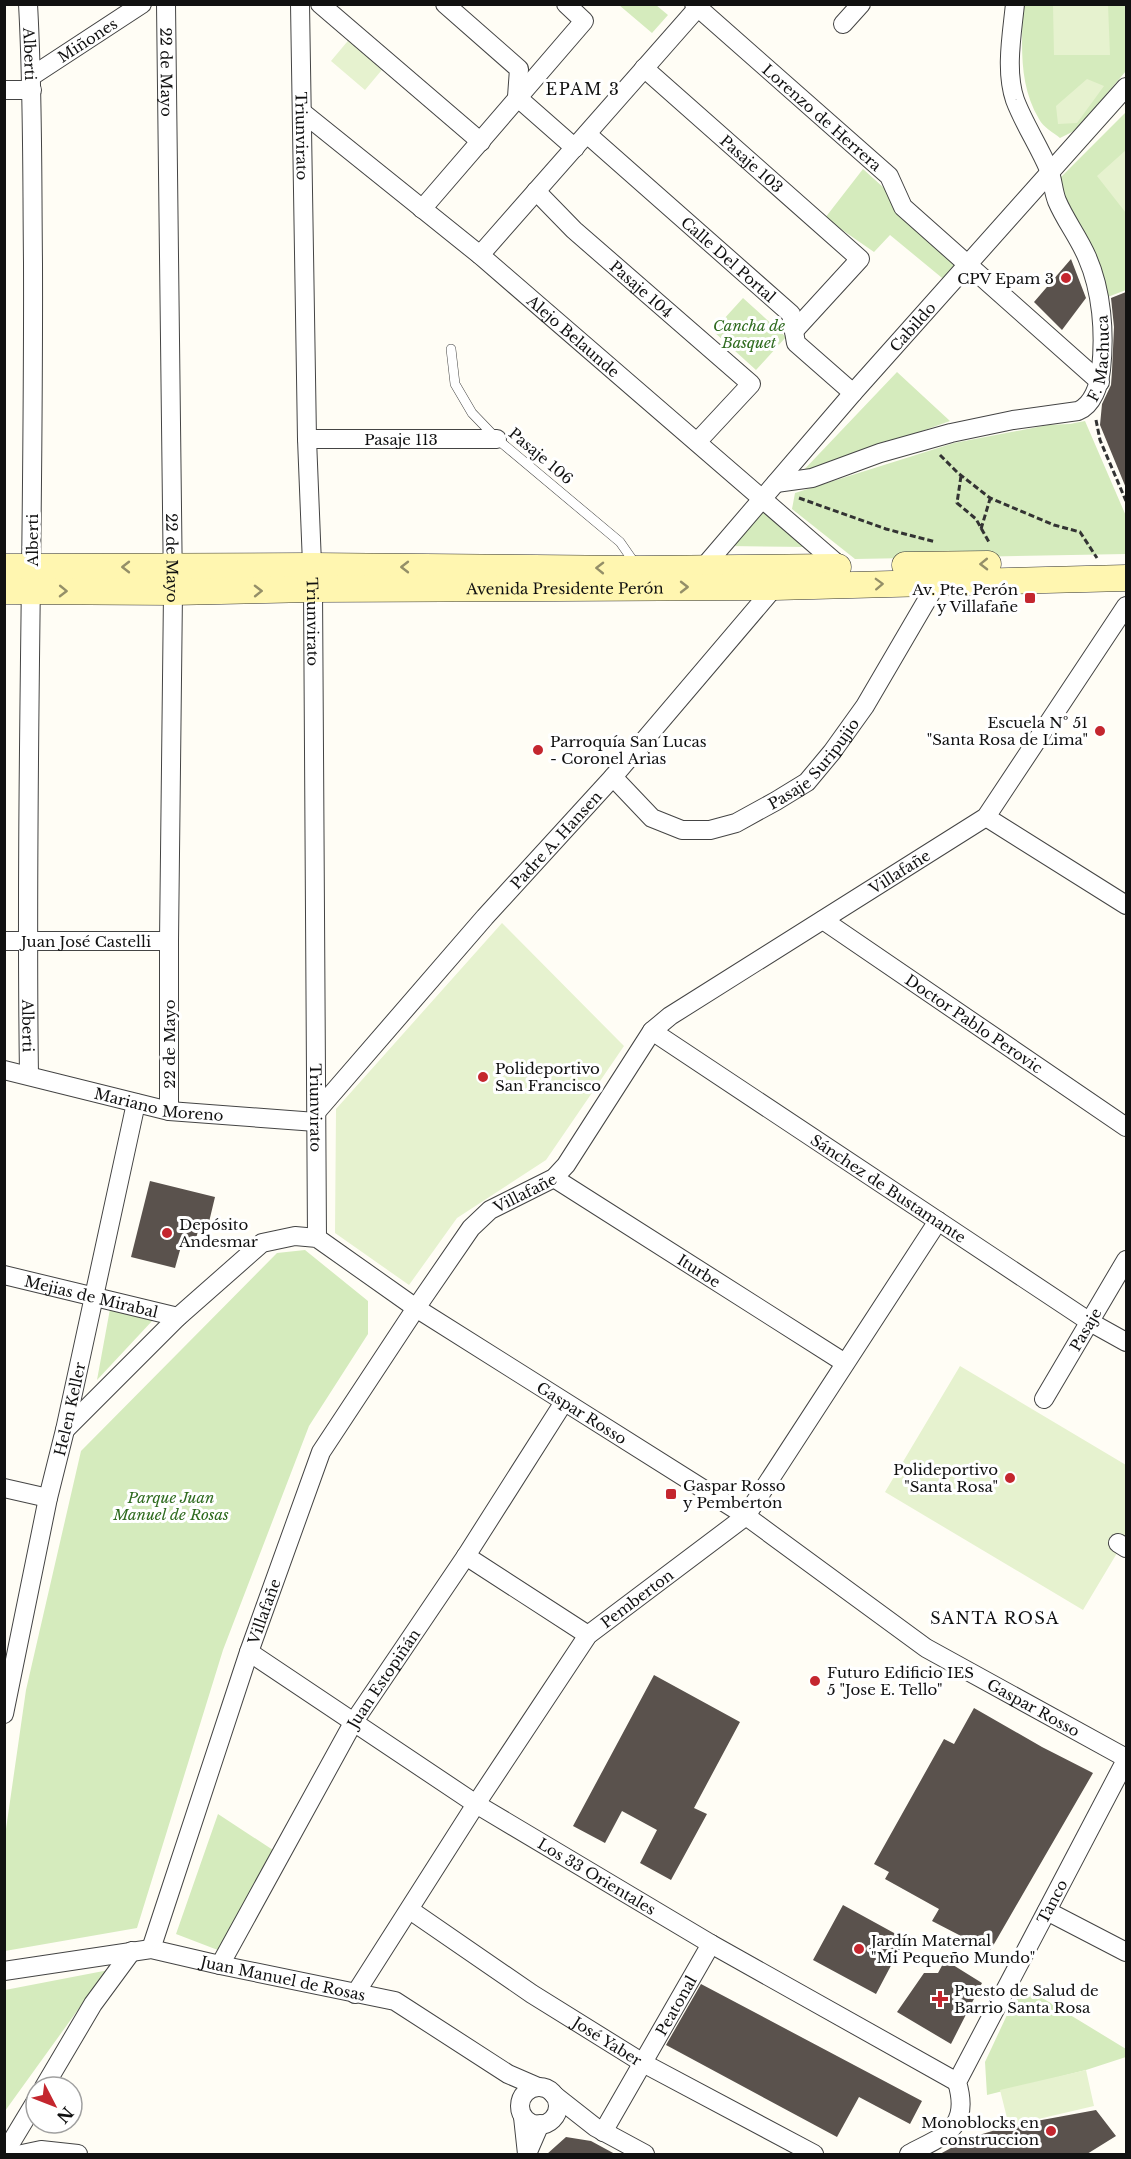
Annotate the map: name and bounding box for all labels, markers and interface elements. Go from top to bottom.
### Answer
street label: Miñones [54,13,121,66]
street label: Alberti [20,26,41,81]
street label: 22 de Mayo [157,27,177,117]
street label: Lorenzo de Herrera [759,60,886,175]
district label: EPAM 3 [546,79,620,99]
street label: Triunvirato [292,92,312,181]
street label: Pasaje 103 [716,131,787,196]
street label: Calle Del Portal [678,212,780,306]
street label: Pasaje 104 [606,256,677,321]
place label: CPV Epam 3 [957,269,1054,288]
marker: CPV Epam 3 [1059,271,1073,285]
street label: Alejo Belaunde [523,290,624,381]
street label: Cabildo [885,298,940,355]
street label: F. Machuca [1083,314,1112,405]
park label: Cancha de Basquet [713,316,785,352]
street label: Pasaje 106 [505,424,577,488]
street label: Pasaje 113 [364,430,438,449]
street label: 22 de Mayo [163,513,183,603]
street label: Alberti [23,514,42,567]
one-way arrow [980,557,989,570]
one-way arrow [122,561,131,573]
one-way arrow [401,561,410,573]
one-way arrow [596,562,605,574]
street label: Triunvirato [303,577,323,666]
street label: Avenida Presidente Perón [465,578,664,598]
one-way arrow [874,578,883,590]
place label: Av. Pte. Perón y Villafañe [911,580,1018,616]
one-way arrow [679,581,688,593]
one-way arrow [253,584,262,597]
one-way arrow [58,585,67,597]
marker: Av. Pte. Perón y Villafañe [1023,591,1037,605]
place label: Escuela Nº 51 "Santa Rosa de Lima" [927,713,1088,749]
street label: Pasaje Suripujio [765,714,863,813]
marker: Escuela Nº 51 "Santa Rosa de Lima" [1093,724,1107,738]
place label: Parroquía San Lucas - Coronel Arias [550,732,707,768]
marker: Parroquía San Lucas - Coronel Arias [531,743,545,757]
street label: Padre A. Hansen [506,787,605,893]
street label: Villafañe [865,845,933,898]
street label: Juan José Castelli [19,932,151,951]
street label: Doctor Pablo Perovic [902,970,1046,1077]
street label: Alberti [19,998,38,1052]
street label: 22 de Mayo [160,999,179,1089]
place label: Polideportivo San Francisco [495,1059,601,1095]
street label: Triunvirato [306,1063,326,1152]
marker: Polideportivo San Francisco [476,1070,490,1084]
street label: Mariano Moreno [92,1083,224,1125]
street label: Sánchez de Bustamante [807,1130,970,1247]
street label: Villafañe [489,1169,560,1217]
place label: Depósito Andesmar [178,1215,259,1251]
marker: Depósito Andesmar [160,1226,174,1240]
street label: Iturbe [674,1250,724,1291]
street label: Mejias de Mirabal [23,1271,160,1321]
street label: Pasaje [1065,1304,1105,1354]
street label: Helen Keller [49,1359,89,1458]
street label: Gaspar Rosso [533,1377,631,1448]
place label: Polideportivo "Santa Rosa" [893,1460,998,1496]
marker: Polideportivo "Santa Rosa" [1003,1471,1017,1485]
place label: Gaspar Rosso y Pemberton [683,1476,786,1512]
marker: Gaspar Rosso y Pemberton [664,1487,678,1501]
park label: Parque Juan Manuel de Rosas [112,1488,229,1524]
street label: Pemberton [597,1565,677,1632]
street label: Villafañe [243,1576,284,1648]
district label: SANTA ROSA [930,1608,1060,1628]
street label: Juan Estopiñán [342,1625,424,1733]
place label: Futuro Edificio IES 5 "Jose E. Tello" [827,1663,974,1699]
marker: Futuro Edificio IES 5 "Jose E. Tello" [808,1674,822,1688]
street label: Gaspar Rosso [984,1674,1083,1740]
street label: Los 33 Orientales [534,1834,660,1919]
street label: Tanco [1033,1876,1071,1926]
place label: Jardín Maternal "Mi Pequeño Mundo" [869,1931,1035,1967]
marker: Jardín Maternal "Mi Pequeño Mundo" [852,1942,866,1956]
street label: Juan Manuel de Rosas [197,1951,368,2004]
street label: Peatonal [651,1972,700,2039]
place label: Puesto de Salud de Barrio Santa Rosa [954,1981,1099,2017]
marker: Puesto de Salud de Barrio Santa Rosa [931,1990,949,2008]
street label: José Yaber [568,2011,646,2070]
north arrow [24,2075,84,2135]
text: N [53,2103,78,2127]
place label: Monoblocks en construccion [921,2113,1039,2149]
marker: Monoblocks en construccion [1044,2124,1058,2138]

